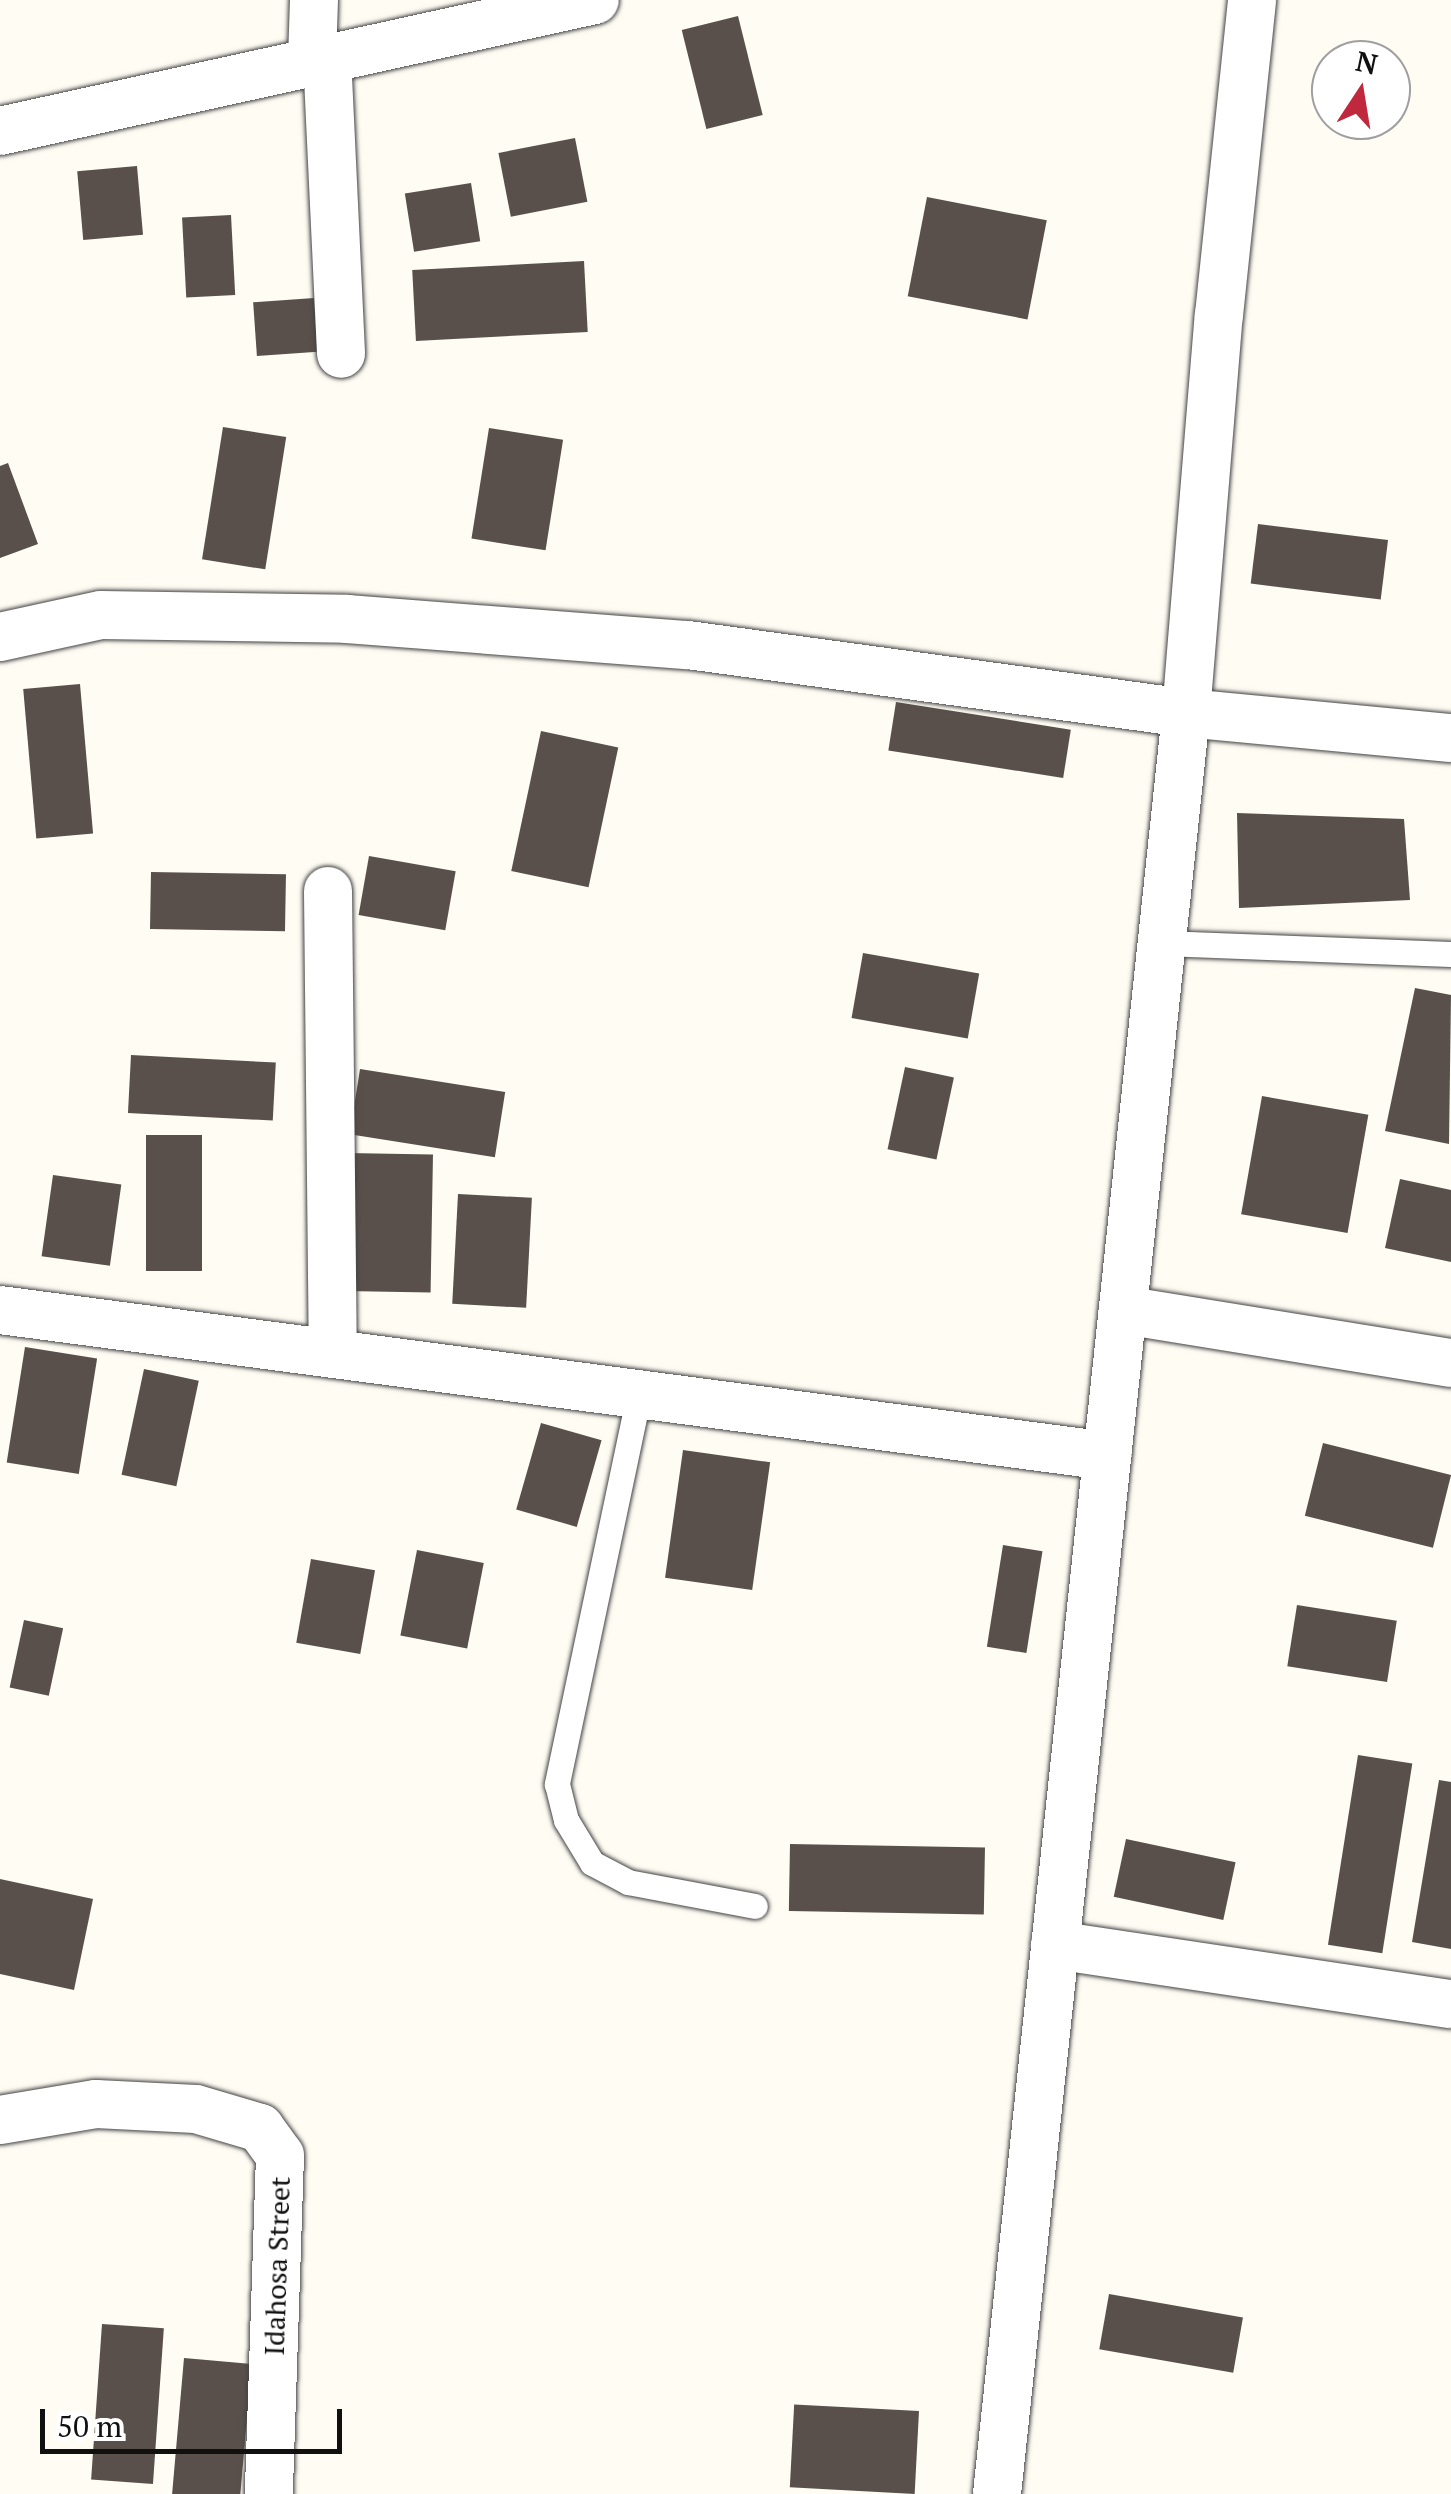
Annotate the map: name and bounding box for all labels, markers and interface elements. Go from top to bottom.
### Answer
north arrow [1311,40,1411,140]
text: N [1353,42,1381,82]
street label: Idahosa Street [257,2176,297,2356]
scale bar [45,2389,348,2451]
text: 50 m [57,2406,122,2446]

